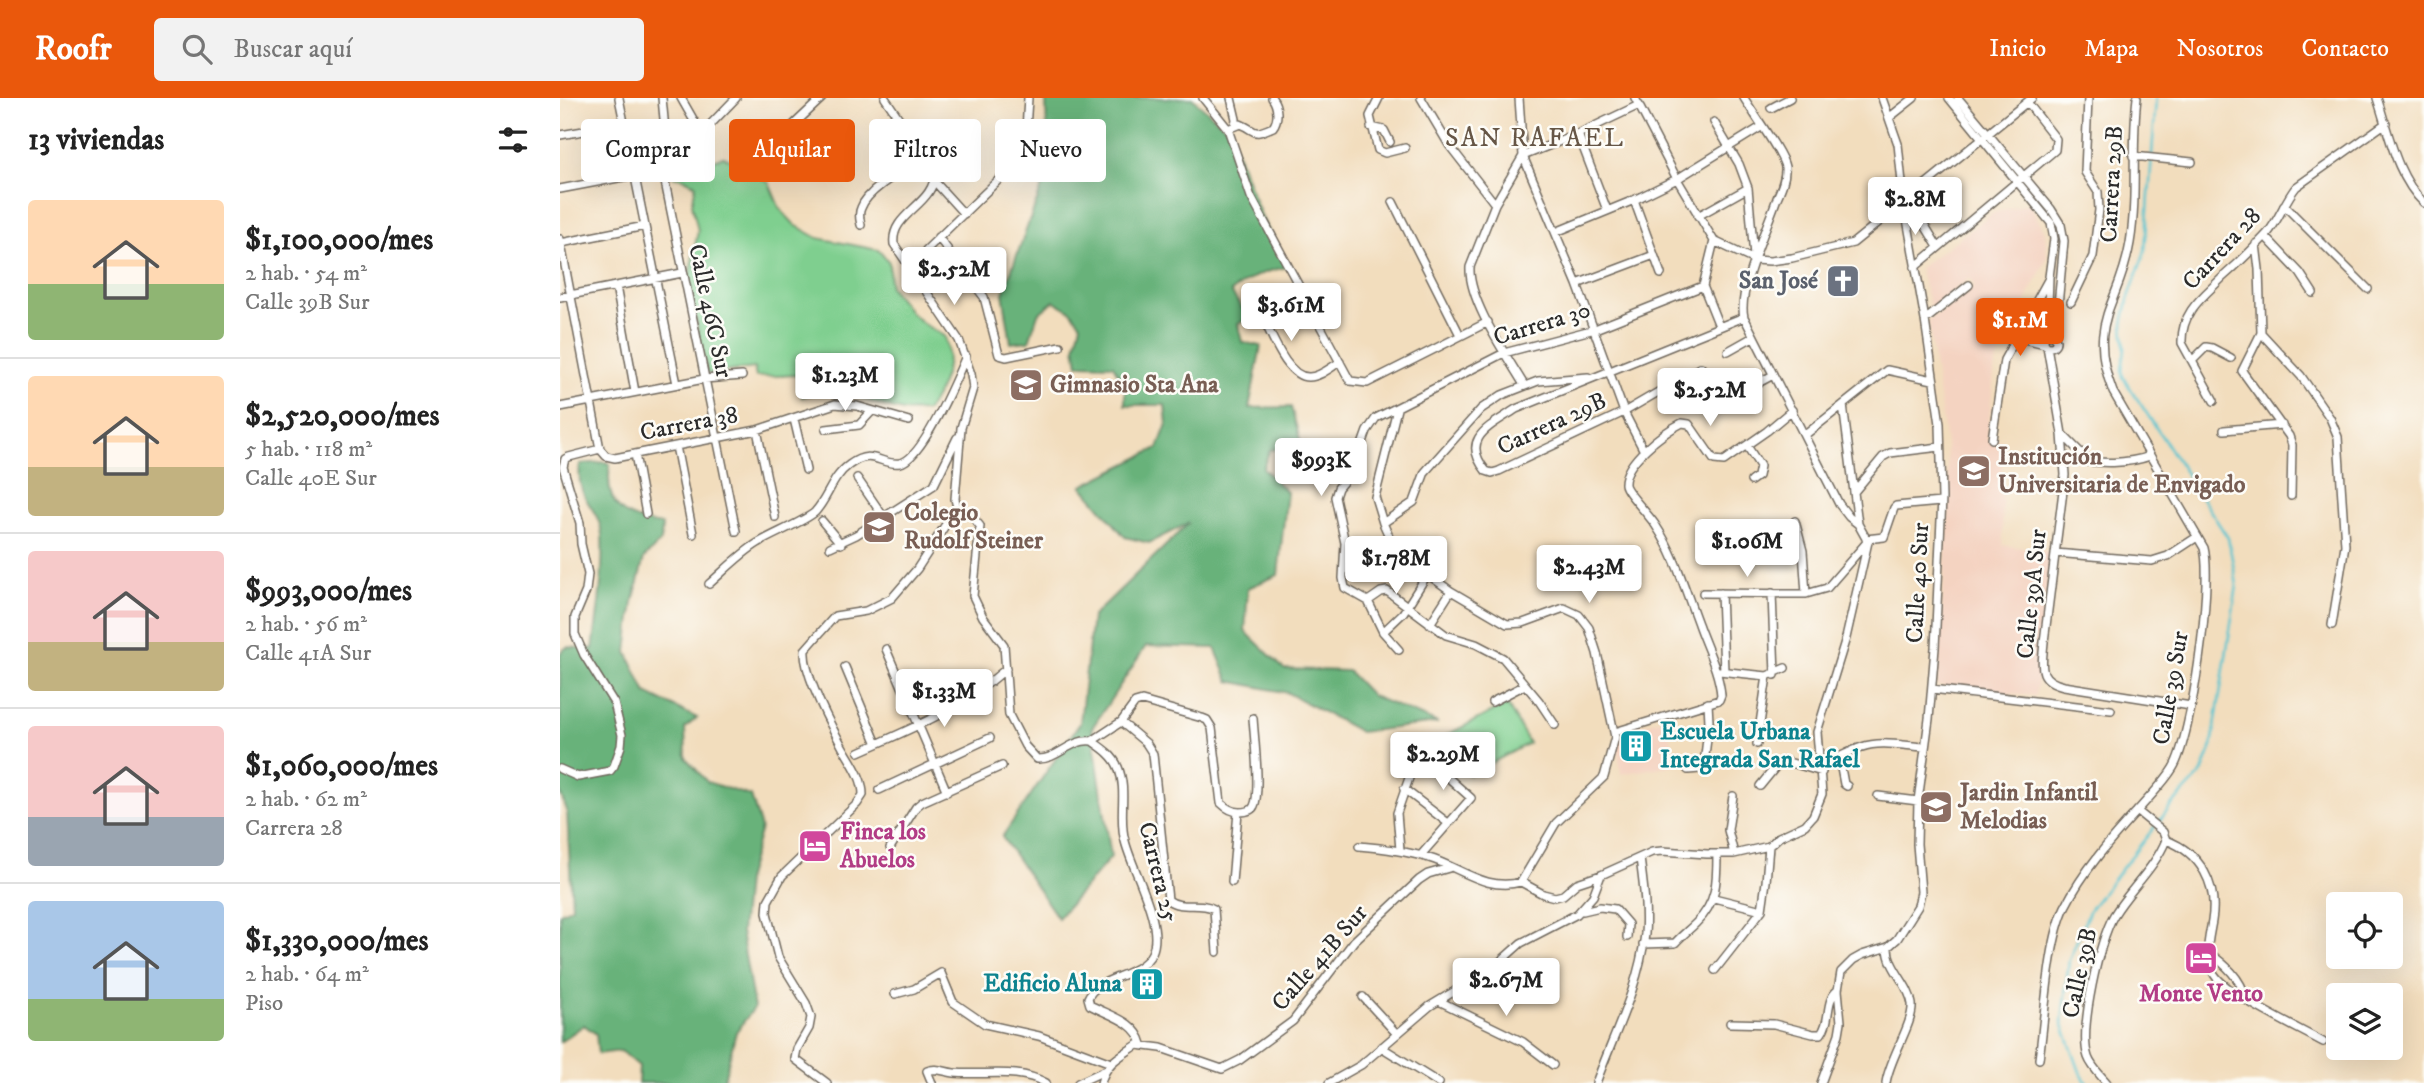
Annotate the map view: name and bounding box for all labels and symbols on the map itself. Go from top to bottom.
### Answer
district label: SAN RAFAEL [1445,122,1625,155]
street label: Carrera 29B [2094,125,2130,243]
pin: $2.8M [1866,178,1964,237]
street label: Carrera 28 [2176,201,2268,297]
street label: Calle 46C Sur [681,241,739,381]
pin: $2.52M [897,248,1011,307]
church icon: San José [1824,262,1862,300]
place label: San José [1739,266,1819,296]
pin: $3.61M [1234,284,1348,343]
street label: Carrera 30 [1490,295,1594,353]
pin: $1.1M [1971,299,2069,358]
pin: $1.23M [788,354,902,413]
school or university icon: Gimnasio Sta Ana [1007,366,1045,404]
pin: $2.52M [1653,368,1767,428]
place label: Gimnasio Sta Ana [1050,370,1219,400]
street label: Carrera 29B [1493,386,1611,462]
street label: Carrera 38 [637,400,741,448]
pin: $993K [1272,438,1370,498]
place label: Institución Universitaria de Envigado [1998,442,2246,500]
school or university icon: Institución Universitaria de Envigado [1955,452,1993,490]
place label: Colegio Rudolf Steiner [904,498,1044,556]
school or university icon: Colegio Rudolf Steiner [860,508,898,546]
pin: $1.06M [1690,519,1804,579]
street label: Calle 40 Sur [1900,522,1936,644]
street label: Calle 39A Sur [2010,528,2054,660]
pin: $1.78M [1339,536,1453,596]
pin: $2.43M [1532,546,1646,605]
street label: Calle 39 Sur [2146,629,2196,747]
pin: $1.33M [887,670,1001,729]
place label: Escuela Urbana Integrada San Rafael [1660,717,1860,775]
building icon: Escuela Urbana Integrada San Rafael [1617,727,1655,765]
pin: $2.29M [1386,732,1500,792]
place label: Jardin Infantil Melodias [1957,778,2099,836]
school or university icon: Jardin Infantil Melodias [1917,788,1955,826]
place label: Finca los Abuelos [839,817,926,875]
street label: Carrera 25 [1131,819,1185,925]
hotel icon: Finca los Abuelos [796,827,834,865]
street label: Calle 41B Sur [1265,898,1375,1018]
street label: Calle 39B [2056,925,2104,1021]
hotel icon: Monte Vento [2182,939,2220,977]
pin: $2.67M [1449,958,1563,1018]
building icon: Edificio Aluna [1128,965,1166,1003]
place label: Edificio Aluna [983,969,1123,999]
place label: Monte Vento [2139,979,2263,1009]

